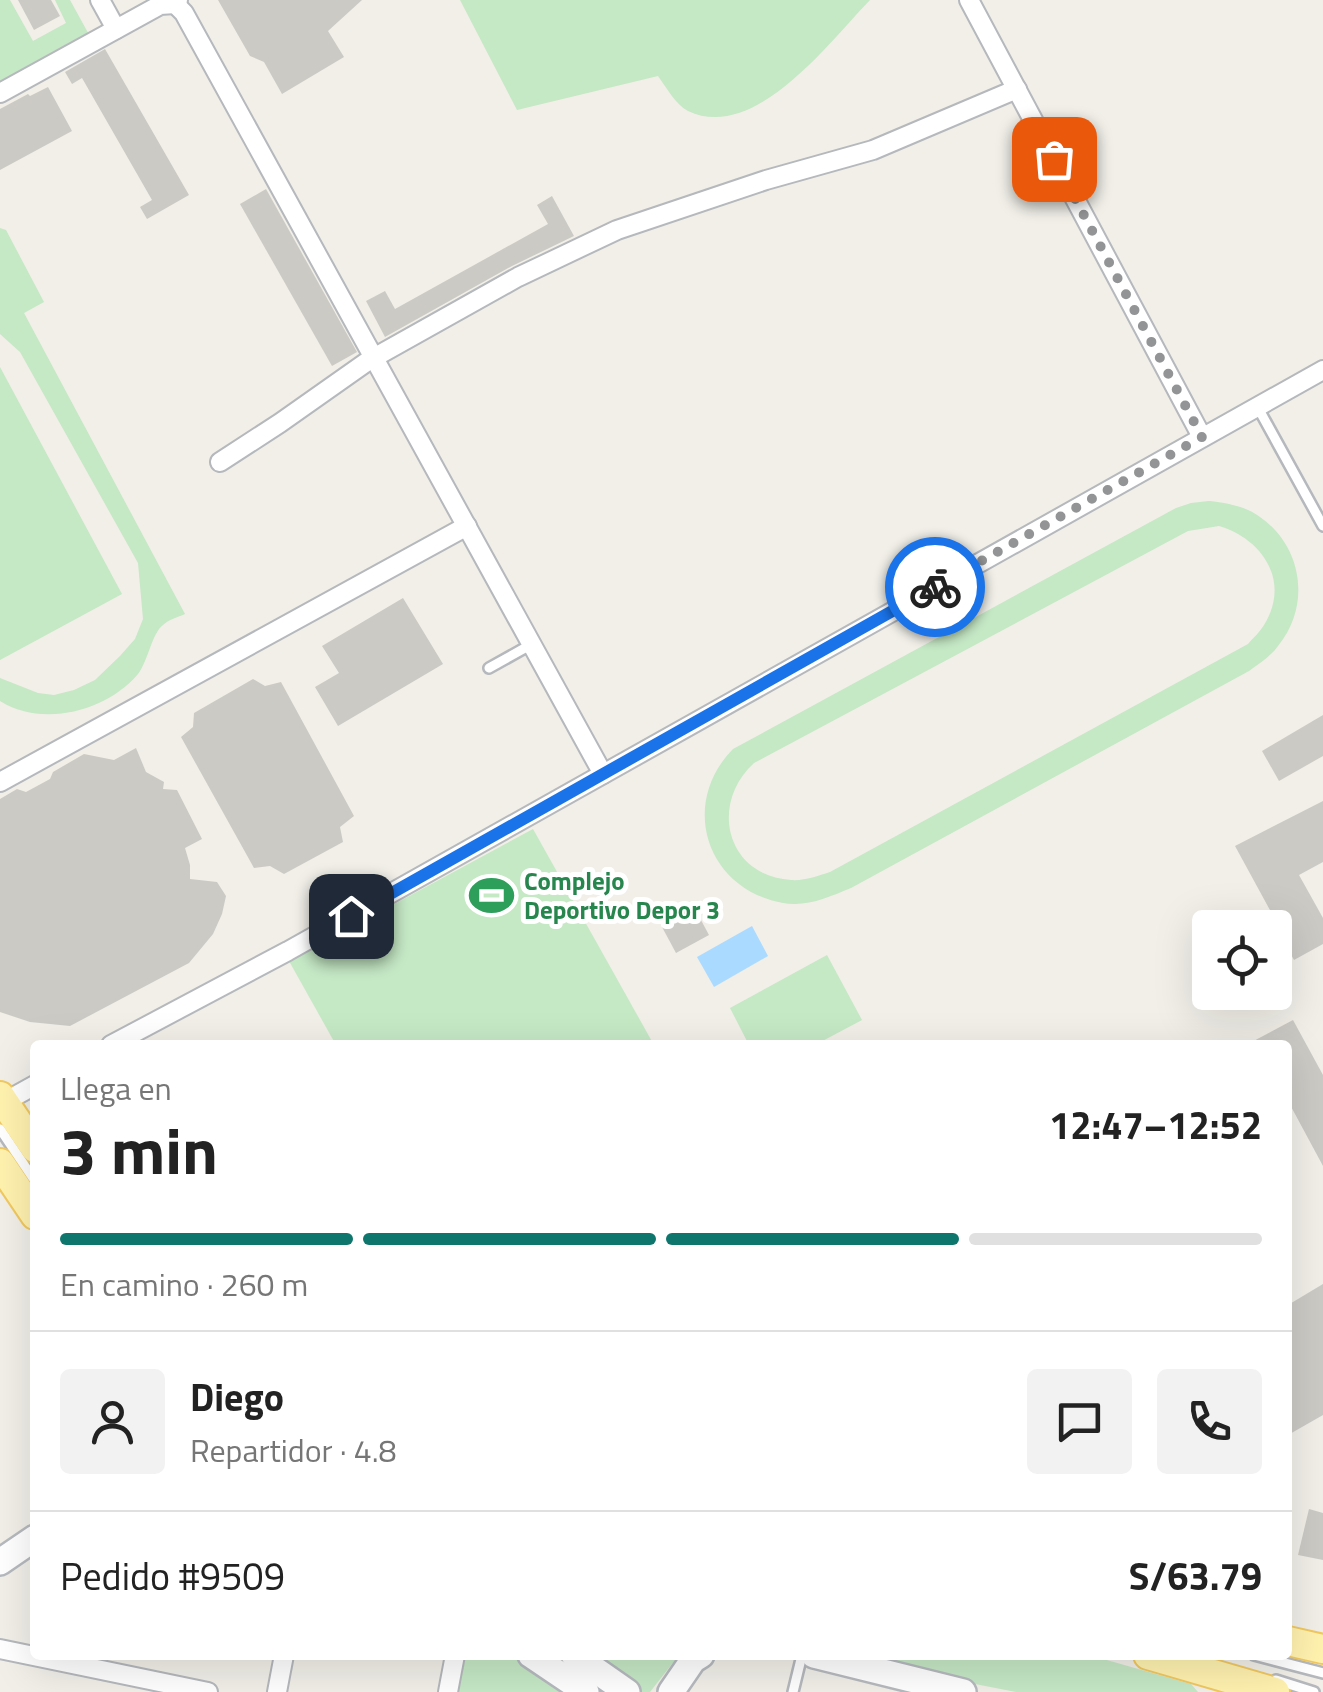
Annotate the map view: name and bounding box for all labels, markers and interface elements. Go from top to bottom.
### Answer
pin [1012,117,1097,202]
icon: bag [1027,132,1082,187]
courier [885,537,985,637]
icon: bike [908,560,963,615]
place label: Complejo Deportivo Depor 3 [524,862,720,929]
sports icon: Complejo Deportivo Depor 3 [467,871,515,919]
pin [309,874,394,959]
icon: home [324,889,379,944]
map controls [1192,910,1292,1010]
button: locate [1192,910,1292,1010]
text: Llega en [60,1064,172,1112]
text: 12:47–12:52 [1049,1096,1262,1154]
text: 3 min [60,1100,218,1199]
text: En camino · 260 m [60,1260,308,1308]
text: Diego [190,1368,284,1426]
button: person [60,1369,165,1474]
button: chat [1027,1369,1132,1474]
button: phone [1157,1369,1262,1474]
text: Repartidor · 4.8 [190,1426,396,1474]
text: Pedido #9509 [60,1547,285,1605]
text: S/63.79 [1129,1547,1262,1605]

